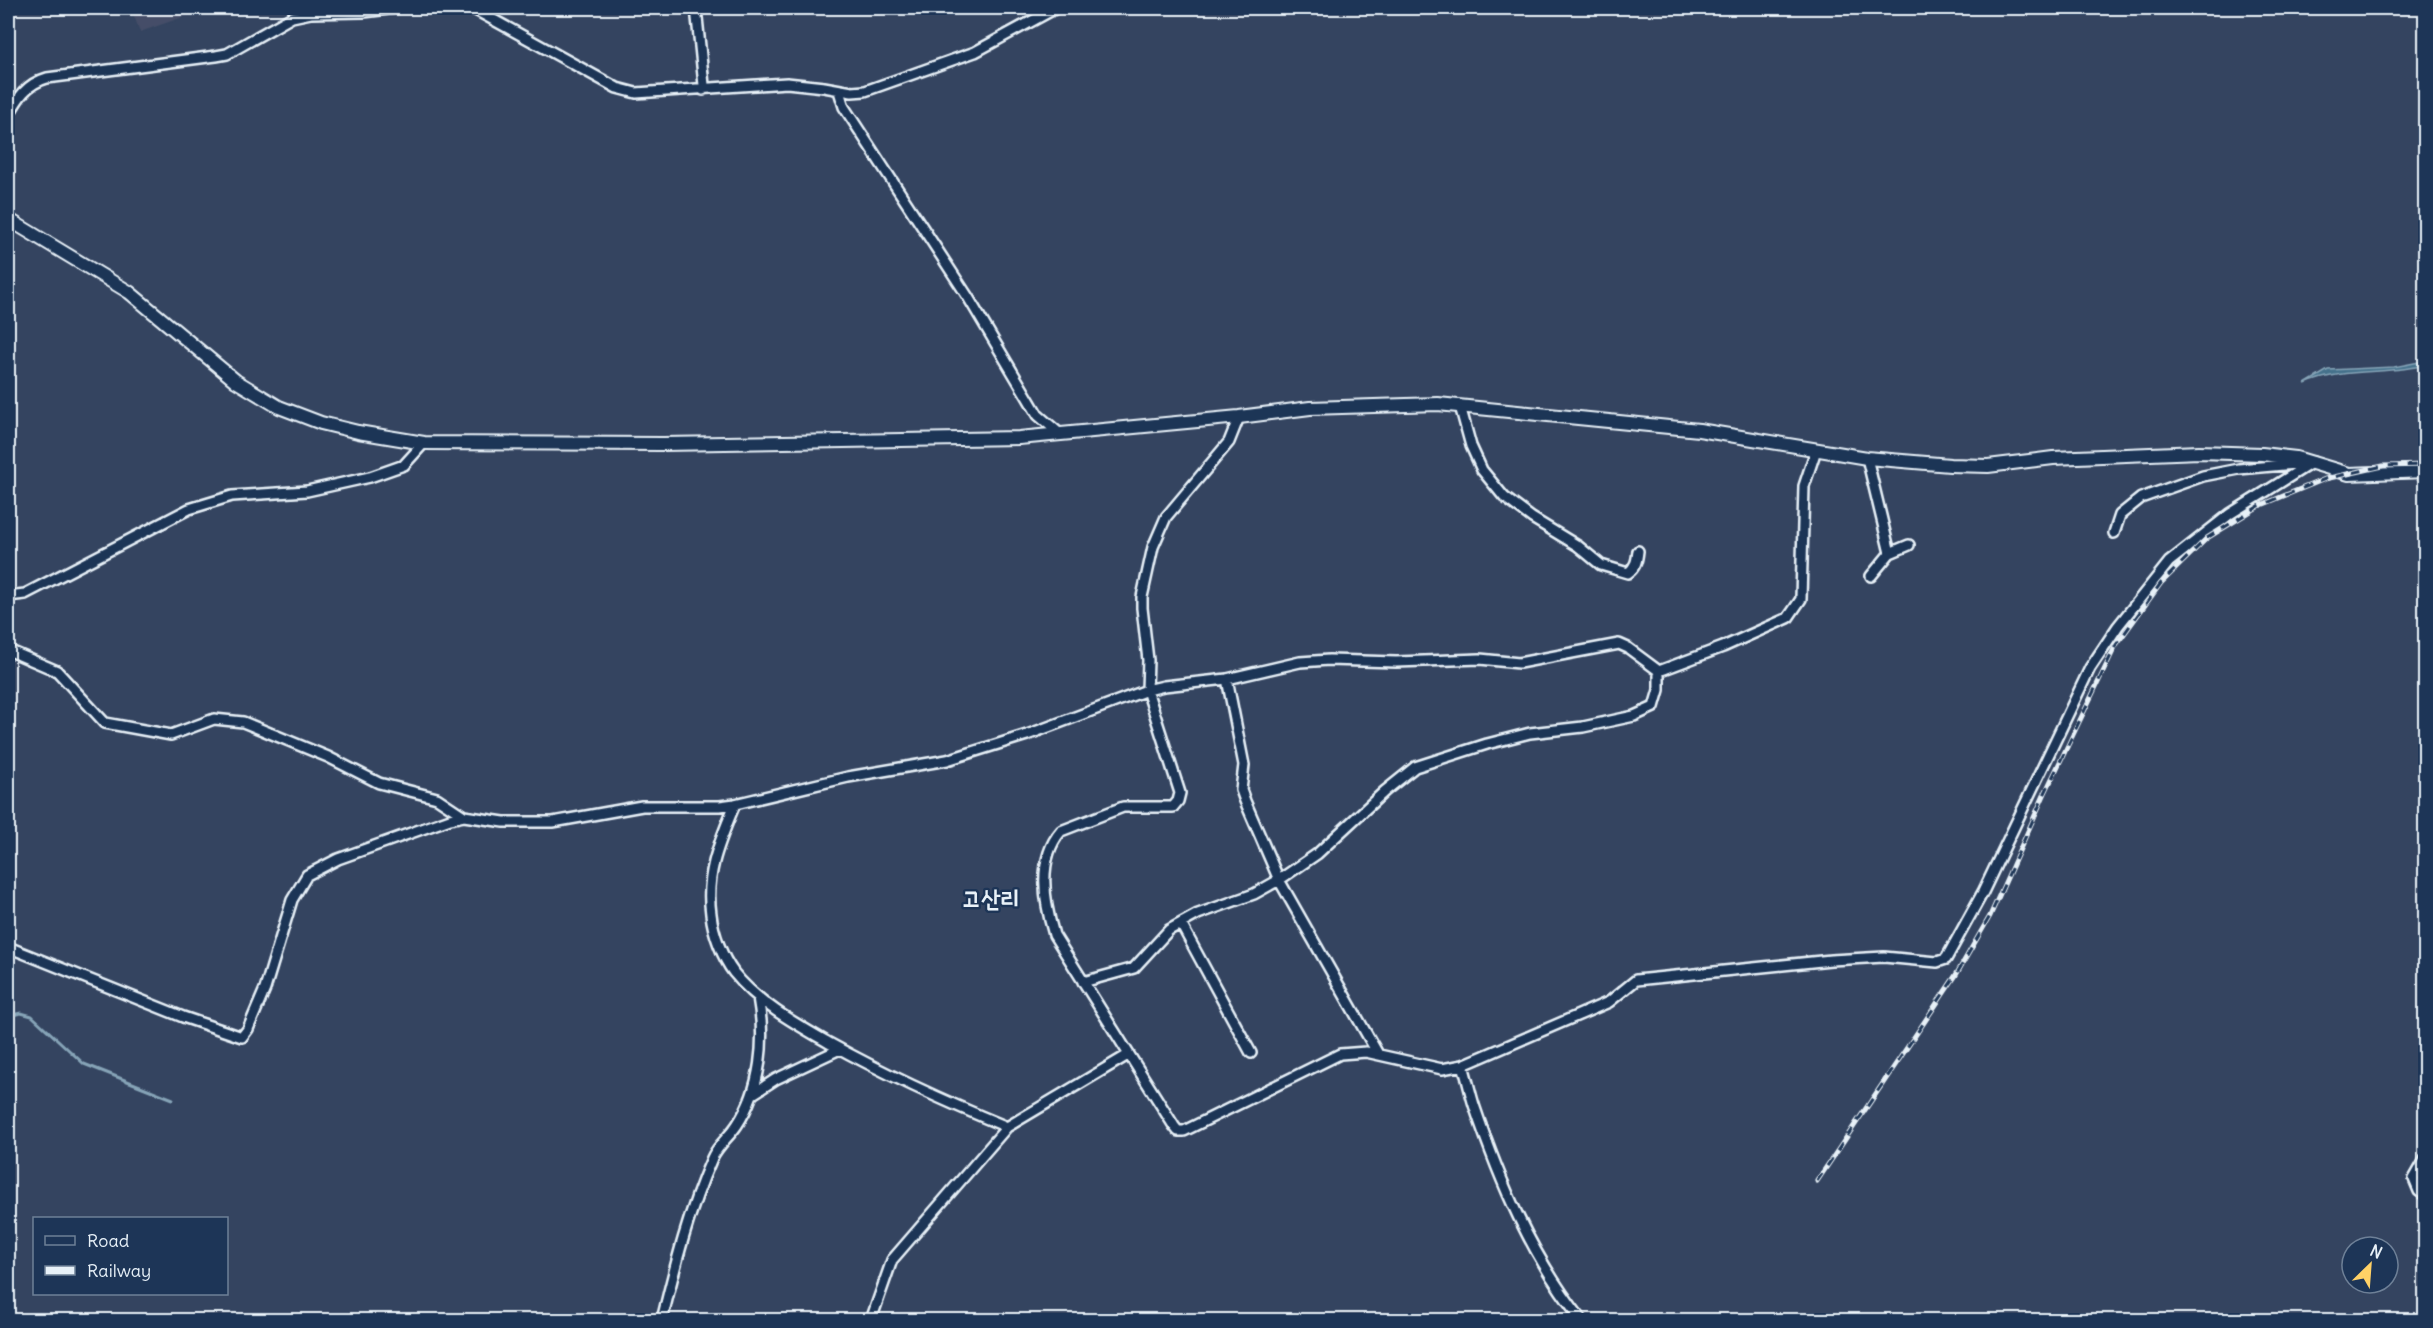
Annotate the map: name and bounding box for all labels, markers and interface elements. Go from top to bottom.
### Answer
district label: 고산리 [962,883,1020,913]
legend [33,1217,228,1295]
text: Road [87,1229,130,1252]
north arrow [2340,1235,2400,1295]
text: N [2367,1240,2386,1263]
text: Railway [87,1259,151,1282]

